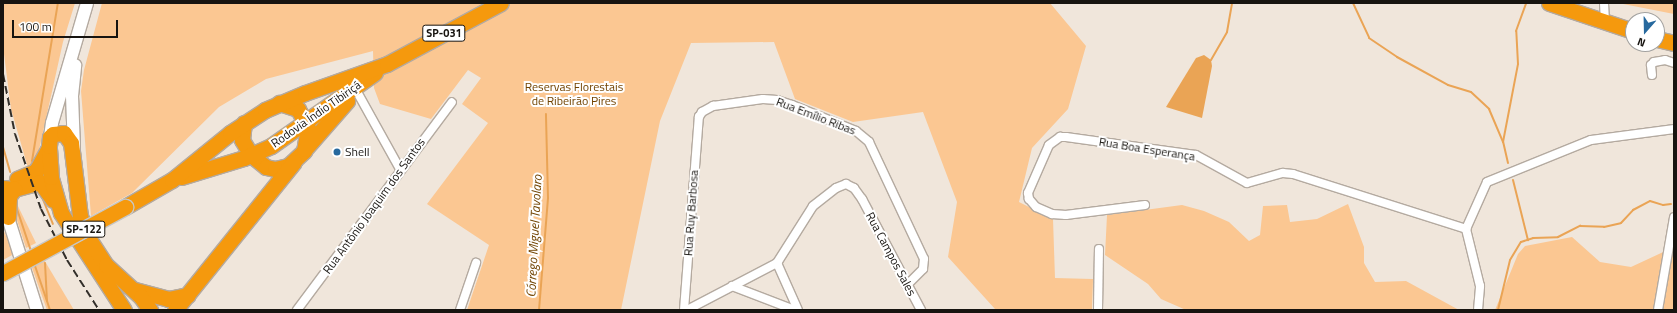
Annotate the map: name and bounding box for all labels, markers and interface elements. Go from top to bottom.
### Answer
scale bar [14,12,120,38]
north arrow [1625,12,1665,52]
text: 100 m [19,17,52,36]
road number: SP-031 [422,24,466,42]
text: N [1635,34,1648,51]
street label: Rodovia Índio Tibiriçá [268,78,364,150]
park label: Reservas Florestais de Ribeirão Pires [525,80,623,108]
street label: Rua Emílio Ribas [774,94,858,138]
street label: Rua Boa Esperança [1098,134,1196,164]
street label: Rua Antônio Joaquim dos Santos [320,135,428,277]
place label: Shell [345,145,370,159]
marker: Shell [332,147,342,157]
street label: Rua Ruy Barbosa [681,169,701,257]
water label: Córrego Miguel Tavolaro [523,174,545,298]
street label: Rua Campos Sales [863,210,919,298]
road number: SP-122 [62,220,106,238]

